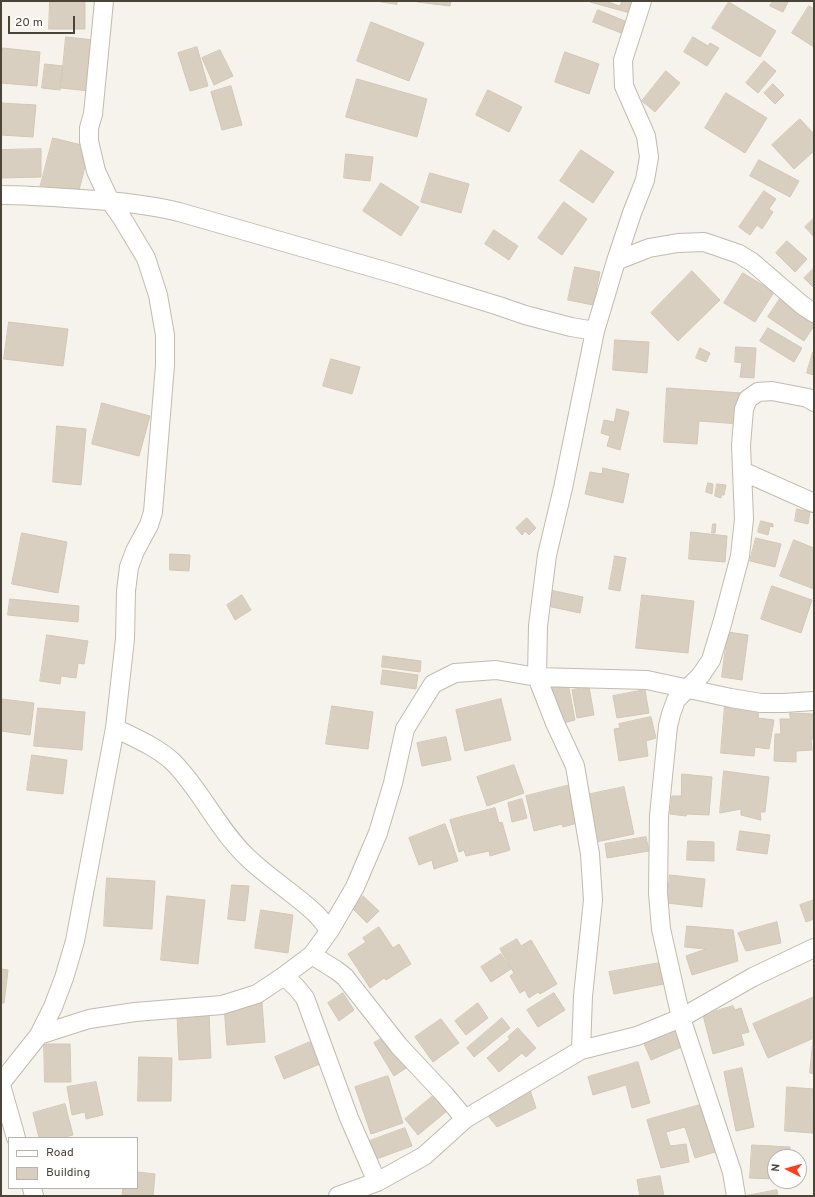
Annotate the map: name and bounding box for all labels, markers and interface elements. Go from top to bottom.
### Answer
scale bar [10,8,77,34]
text: 20 m [15,15,43,31]
legend [8,1137,138,1189]
text: Road [46,1145,74,1161]
north arrow [767,1149,807,1189]
text: N [769,1163,783,1173]
text: Building [46,1165,90,1181]

